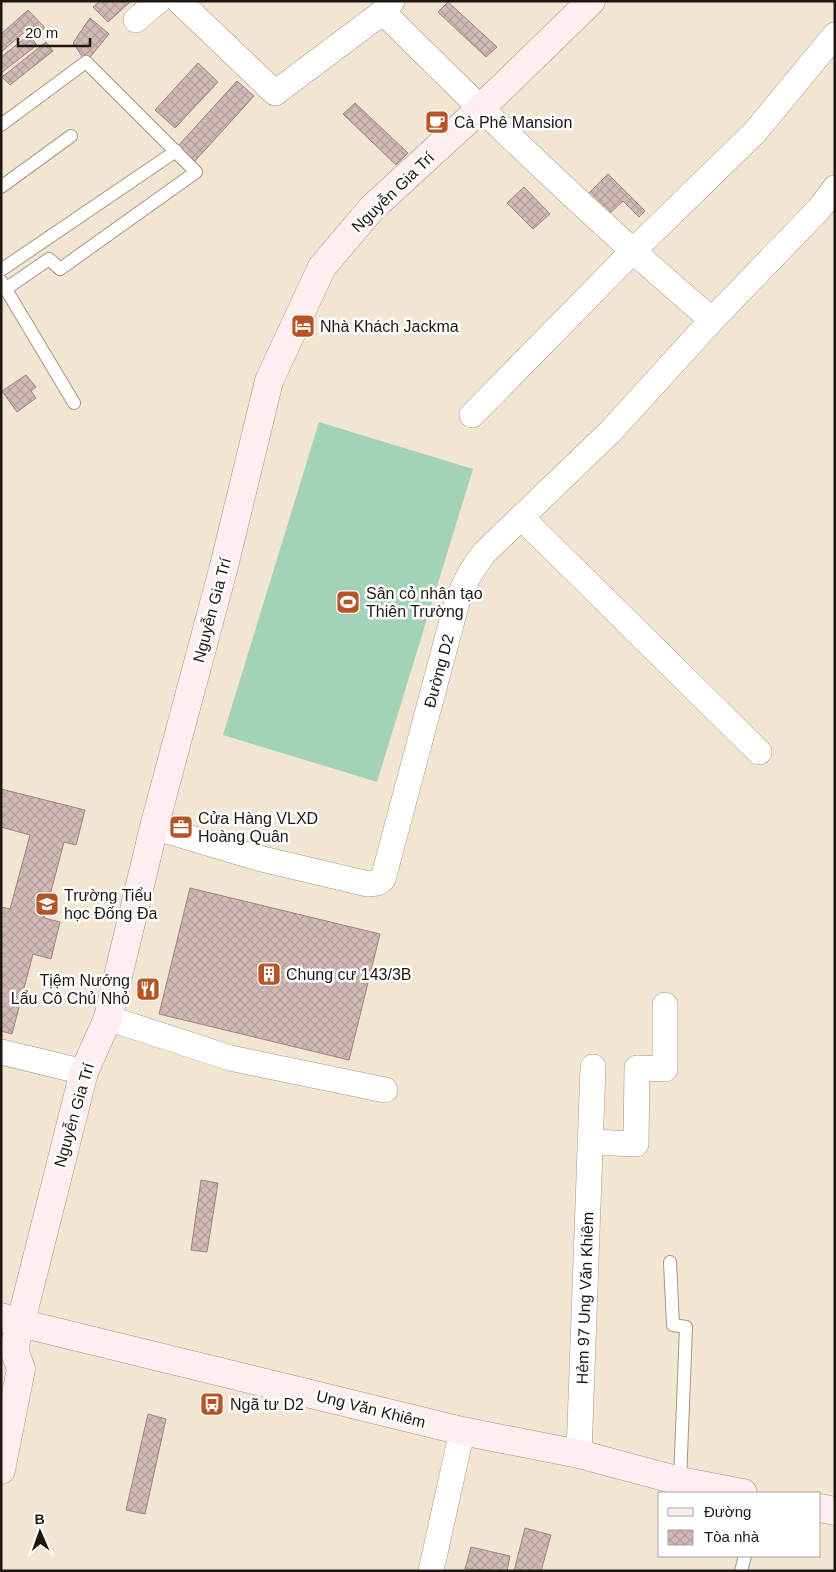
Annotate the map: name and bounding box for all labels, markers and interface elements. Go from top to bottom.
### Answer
scale bar [18,15,90,47]
text: 20 m [25,24,58,41]
cafe icon: Cà Phê Mansion [424,109,450,135]
place label: Cà Phê Mansion [454,114,572,131]
street label: Nguyễn Gia Trí [348,147,438,235]
hotel icon: Nhà Khách Jackma [290,313,316,339]
place label: Nhà Khách Jackma [320,318,459,335]
street label: Nguyễn Gia Trí [189,555,234,664]
place label: Sân cỏ nhân tạo Thiên Trường [366,585,483,620]
sports icon: Sân cỏ nhân tạo Thiên Trường [335,589,361,615]
street label: Đường D2 [421,632,457,710]
place label: Cửa Hàng VLXD Hoàng Quân [198,810,318,845]
office icon: Cửa Hàng VLXD Hoàng Quân [168,814,194,840]
place label: Trường Tiểu học Đống Đa [64,887,157,922]
school or university icon: Trường Tiểu học Đống Đa [34,891,60,917]
building icon: Chung cư 143/3B [256,961,282,987]
place label: Chung cư 143/3B [286,966,411,983]
place label: Tịệm Nướng Lẩu Cô Chủ Nhỏ [11,972,130,1007]
restaurant icon: Tịệm Nướng Lẩu Cô Chủ Nhỏ [135,976,161,1002]
street label: Nguyễn Gia Trí [50,1060,97,1169]
street label: Hẻm 97 Ung Văn Khiêm [573,1211,597,1385]
street label: Ung Văn Khiêm [315,1387,427,1431]
bus stop icon: Ngã tư D2 [199,1391,225,1417]
place label: Ngã tư D2 [230,1396,304,1413]
legend [658,1492,821,1557]
text: Đường [704,1503,751,1520]
north arrow [15,1507,65,1557]
text: B [34,1511,45,1527]
text: Tòa nhà [704,1528,760,1545]

